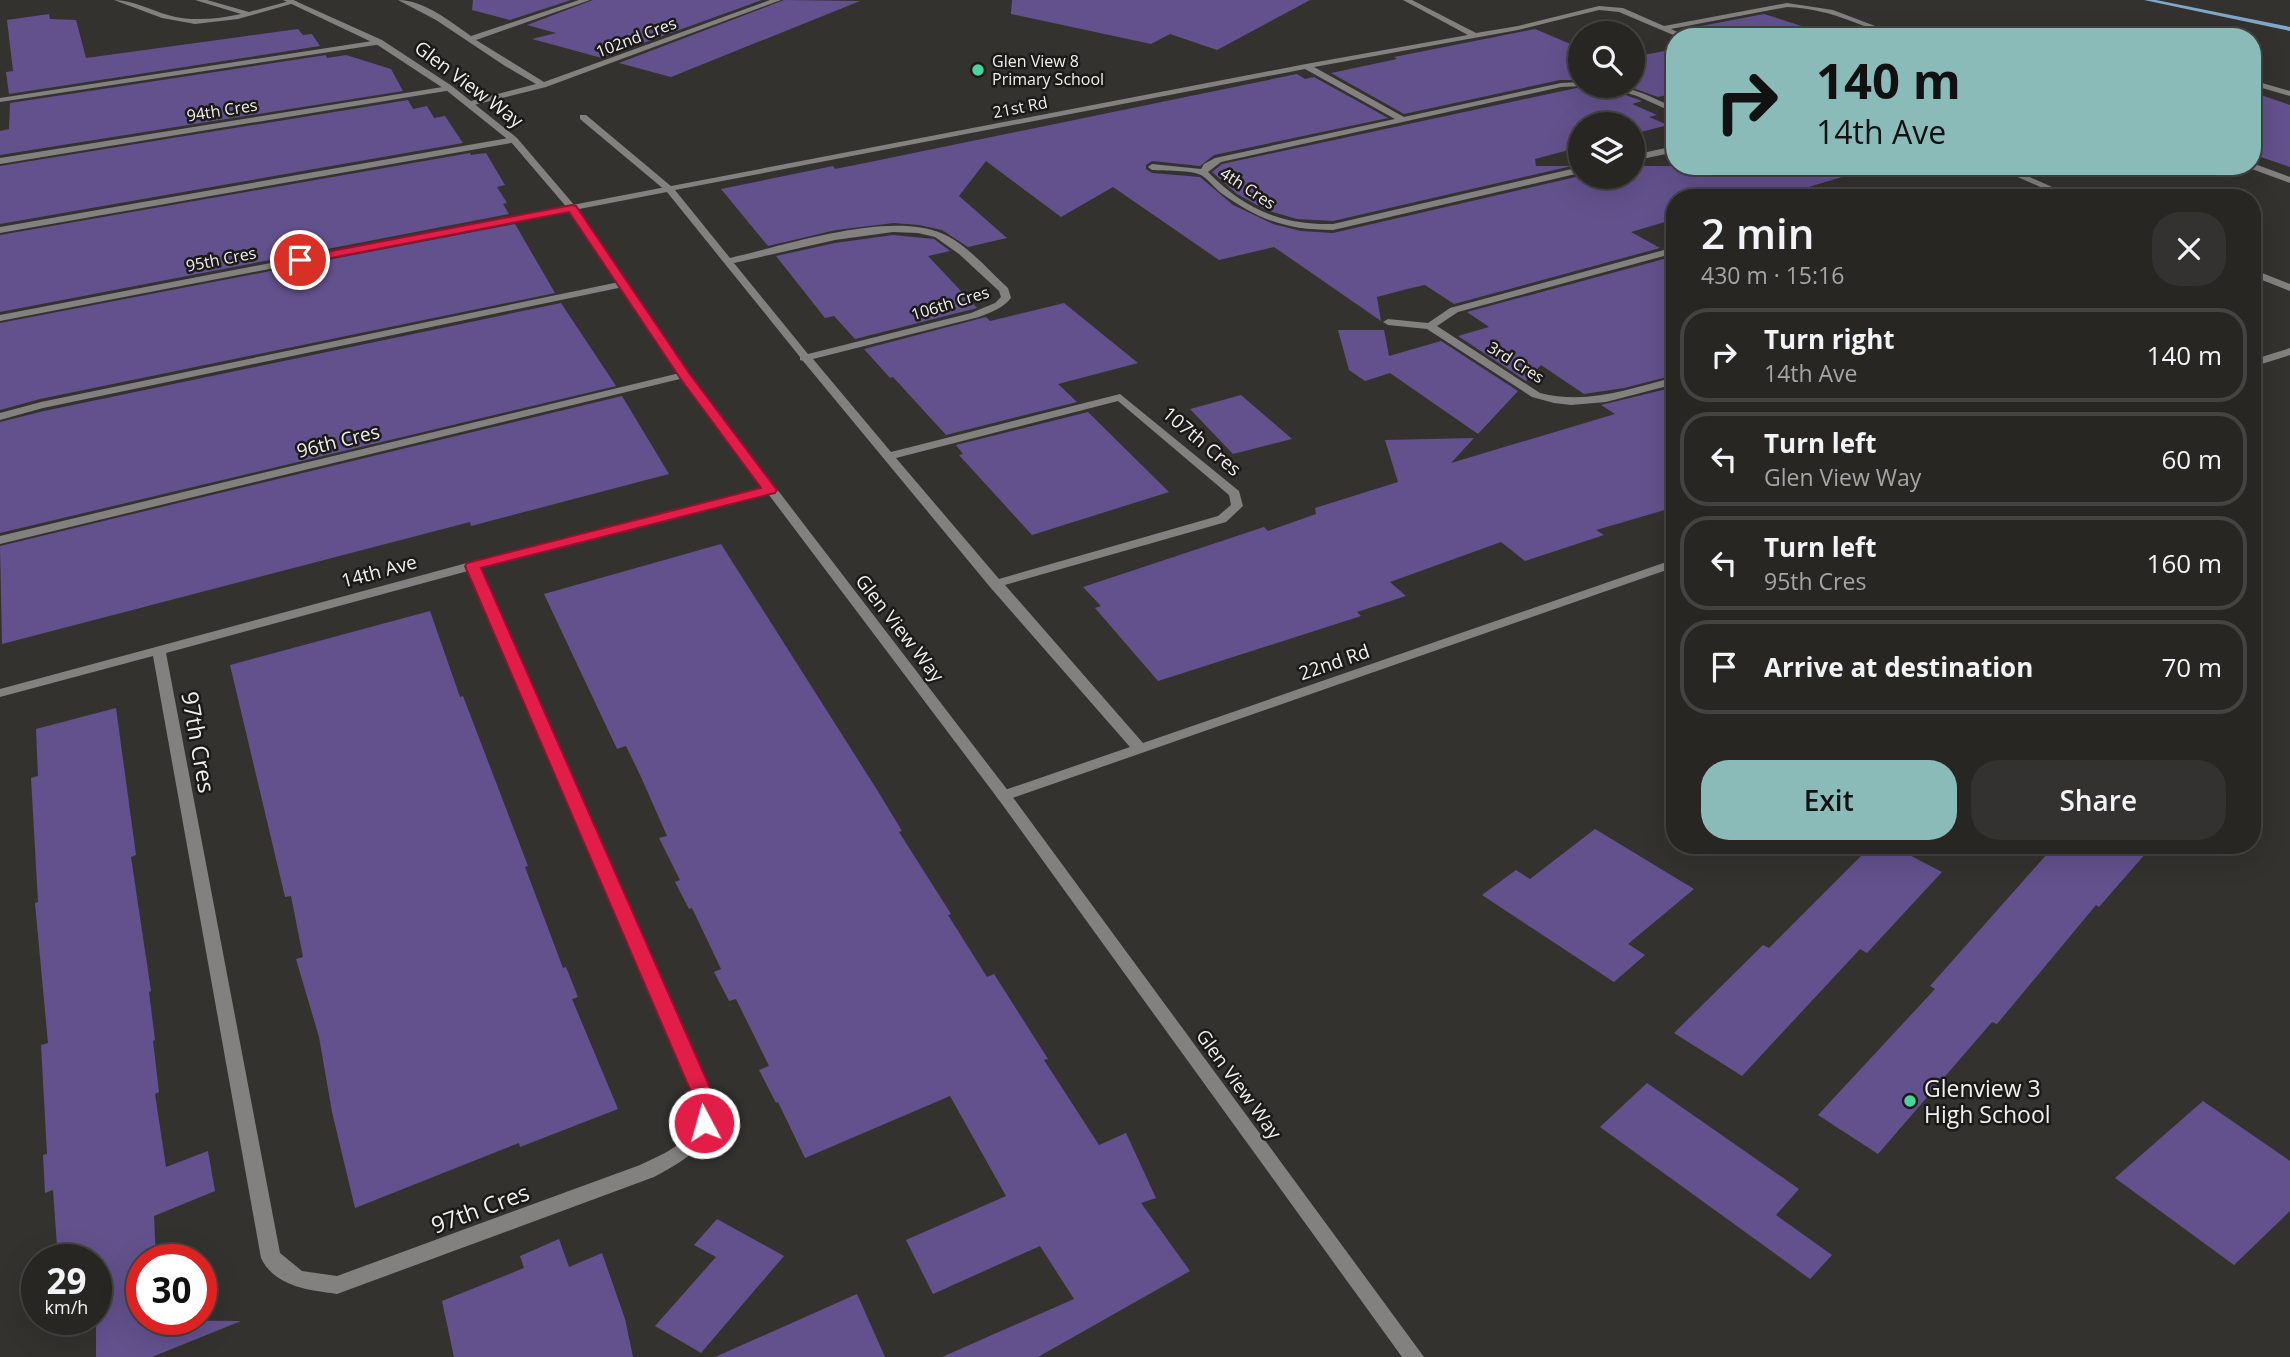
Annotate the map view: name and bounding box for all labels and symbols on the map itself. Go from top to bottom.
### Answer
street label: 102nd Cres [593,12,679,62]
street label: Glen View Way [409,35,529,134]
place label: Glen View 8 Primary School [992,50,1104,90]
marker: Glen View 8 Primary School [970,62,986,78]
street label: 21st Rd [991,91,1049,123]
street label: 94th Cres [185,94,259,126]
street label: 4th Cres [1216,162,1280,214]
pin [270,230,330,290]
street label: 95th Cres [184,241,258,277]
street label: 106th Cres [908,281,992,325]
street label: 3rd Cres [1484,336,1548,388]
street label: 107th Cres [1157,400,1247,482]
street label: 96th Cres [294,418,382,464]
street label: 14th Ave [338,548,420,594]
street label: Glen View Way [850,569,951,688]
street label: 22nd Rd [1295,638,1373,686]
street label: 97th Cres [174,689,224,795]
street label: Glen View Way [1190,1024,1288,1145]
place label: Glenview 3 High School [1924,1072,2051,1130]
position arrow [667,1086,741,1160]
marker: Glenview 3 High School [1902,1093,1918,1109]
street label: 97th Cres [426,1175,534,1241]
speed limit sign: 30 [126,1244,217,1335]

